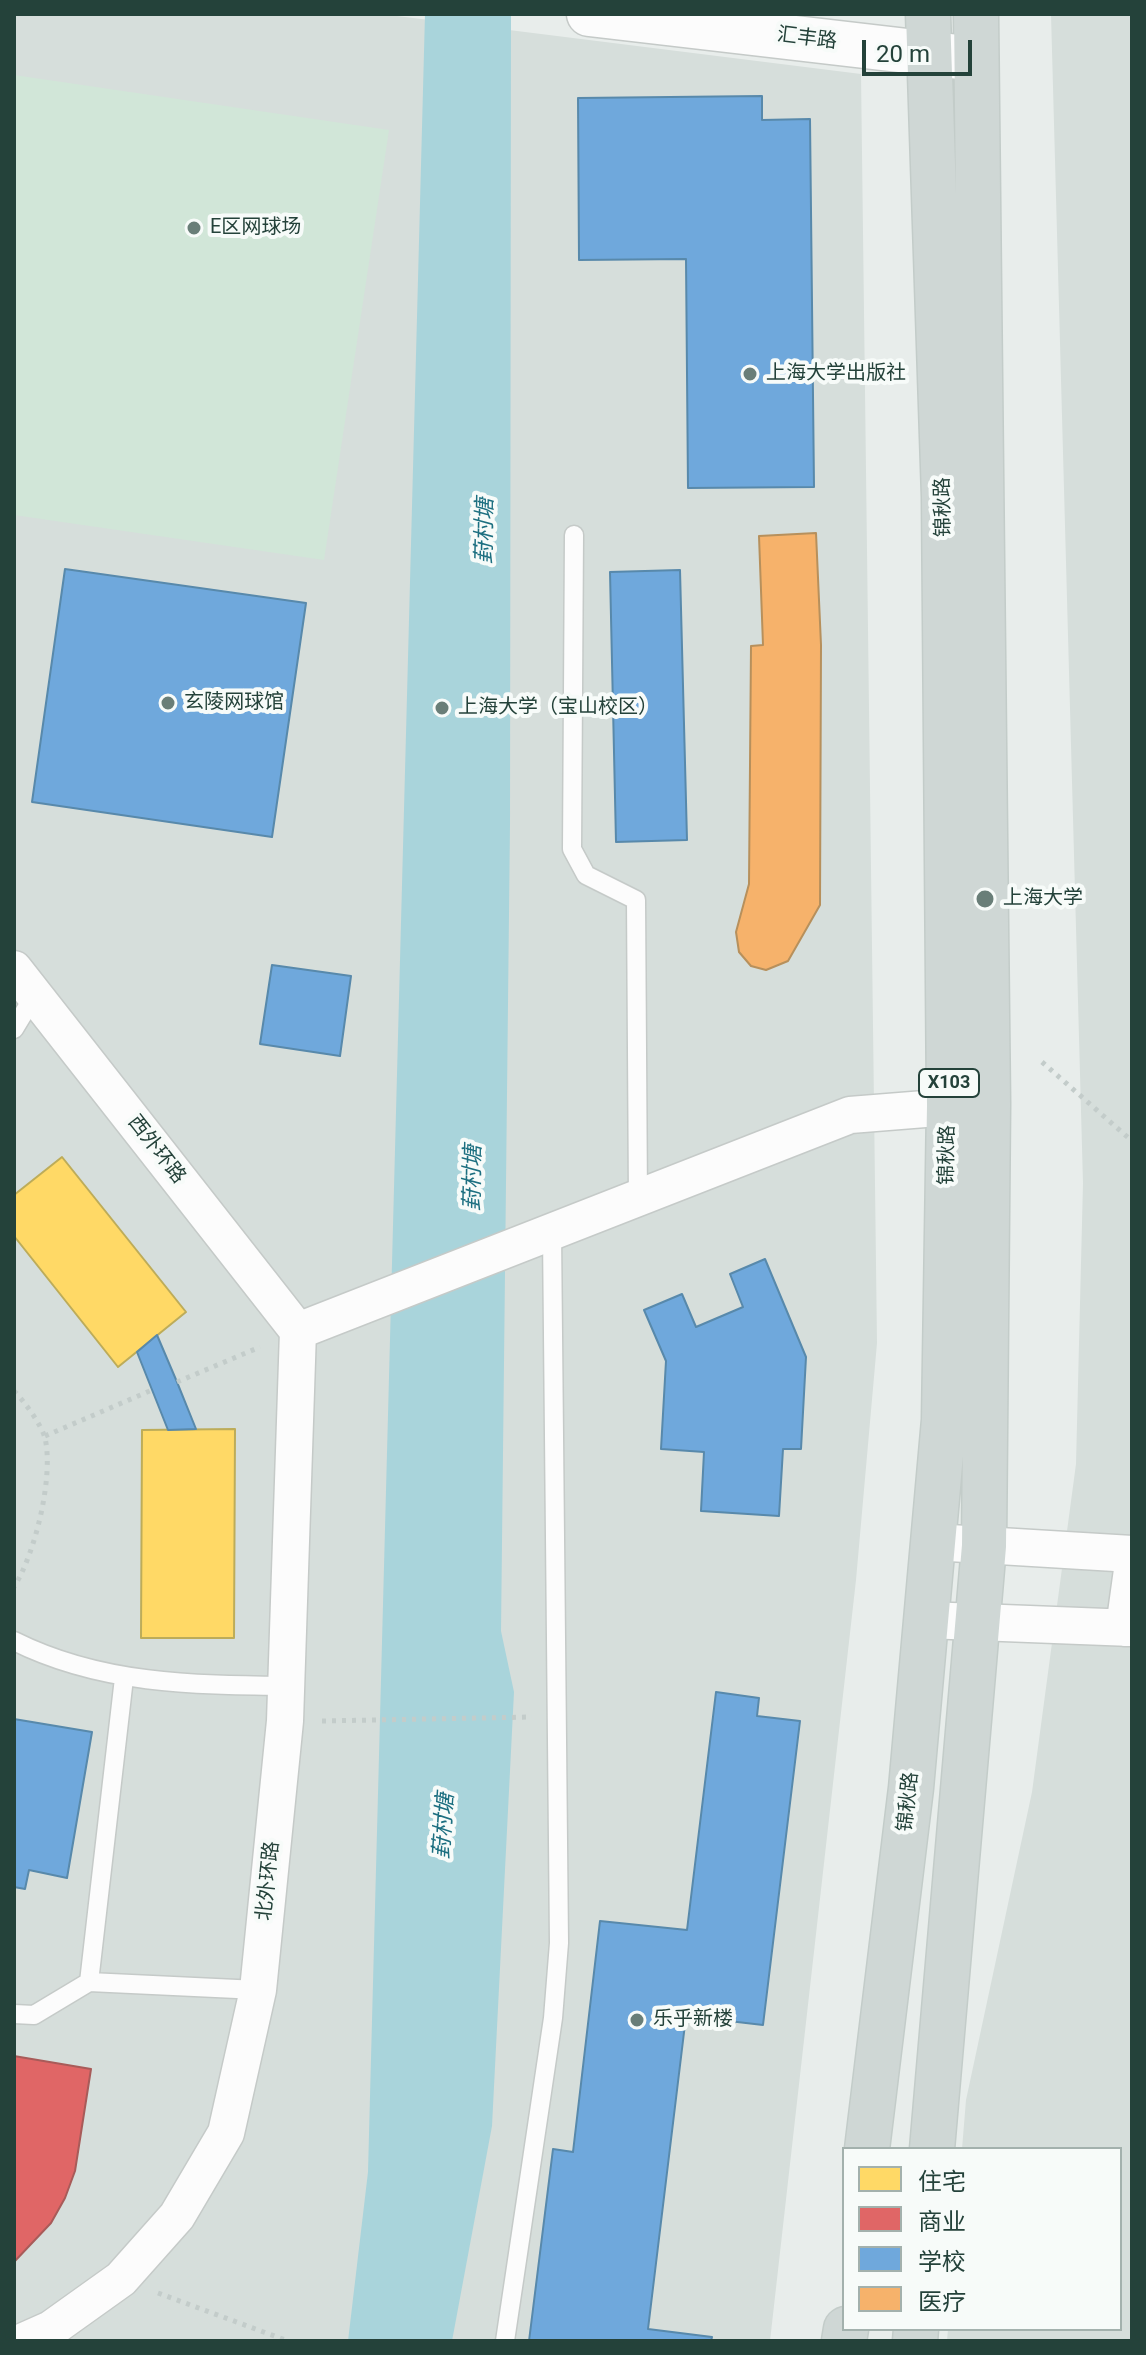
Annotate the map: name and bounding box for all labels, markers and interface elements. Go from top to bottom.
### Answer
street label: 汇丰路 [776,23,838,55]
scale bar [866,24,976,74]
text: 20 m [876,40,930,68]
place label: E区网球场 [210,216,301,240]
marker: E区网球场 [185,219,203,237]
place label: 上海大学出版社 [766,362,906,386]
marker: 上海大学出版社 [741,365,759,383]
street label: 锦秋路 [931,477,957,537]
water label: 葑村塘 [472,498,500,564]
place label: 玄陵网球馆 [184,691,284,715]
marker: 玄陵网球馆 [159,694,177,712]
place label: 上海大学（宝山校区） [458,696,658,720]
marker: 上海大学（宝山校区） [433,699,451,717]
place label: 上海大学 [1003,887,1083,911]
marker: 上海大学 [974,888,996,910]
road number: X103 [919,1069,979,1097]
street label: 西外环路 [122,1111,190,1189]
street label: 锦秋路 [935,1125,961,1185]
water label: 葑村塘 [460,1145,488,1211]
street label: 锦秋路 [894,1771,924,1833]
water label: 葑村塘 [430,1792,460,1860]
street label: 北外环路 [253,1840,285,1922]
place label: 乐乎新楼 [653,2008,733,2032]
marker: 乐乎新楼 [628,2011,646,2029]
legend [842,2147,1122,2331]
text: 住宅 [918,2168,966,2196]
text: 商业 [918,2208,966,2236]
text: 学校 [918,2248,966,2276]
text: 医疗 [918,2288,966,2316]

